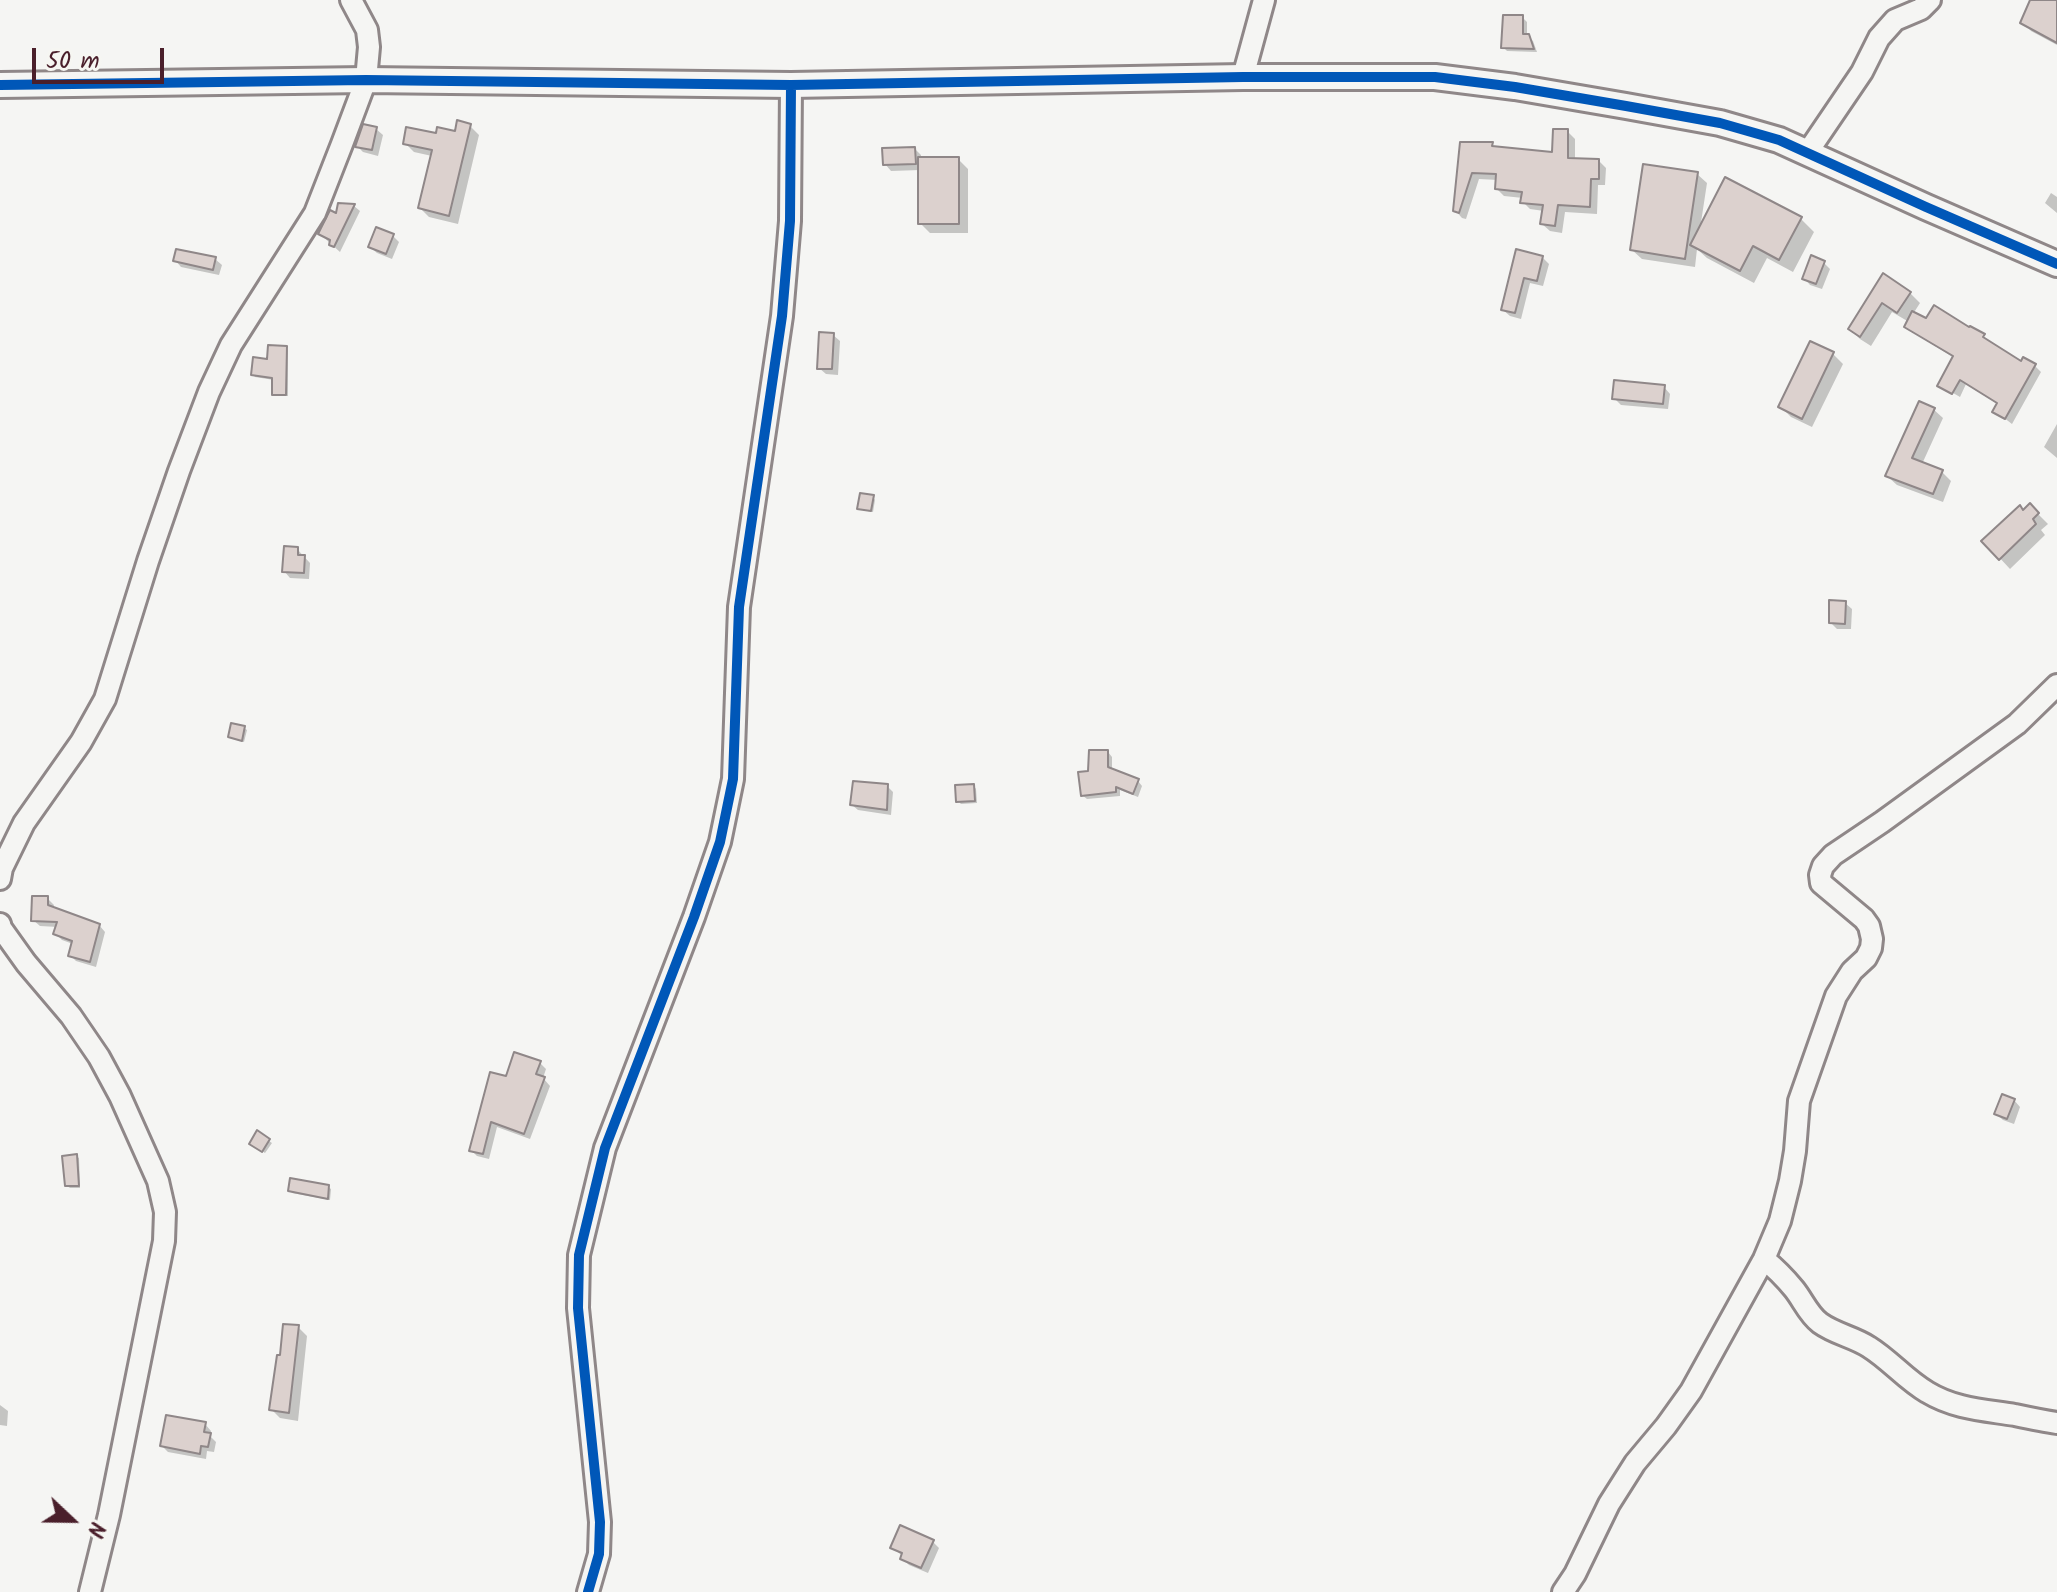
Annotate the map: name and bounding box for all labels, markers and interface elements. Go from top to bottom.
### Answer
scale bar [36,32,168,82]
text: 50 m [46,42,100,81]
north arrow [32,1480,112,1560]
text: N [76,1516,114,1542]

